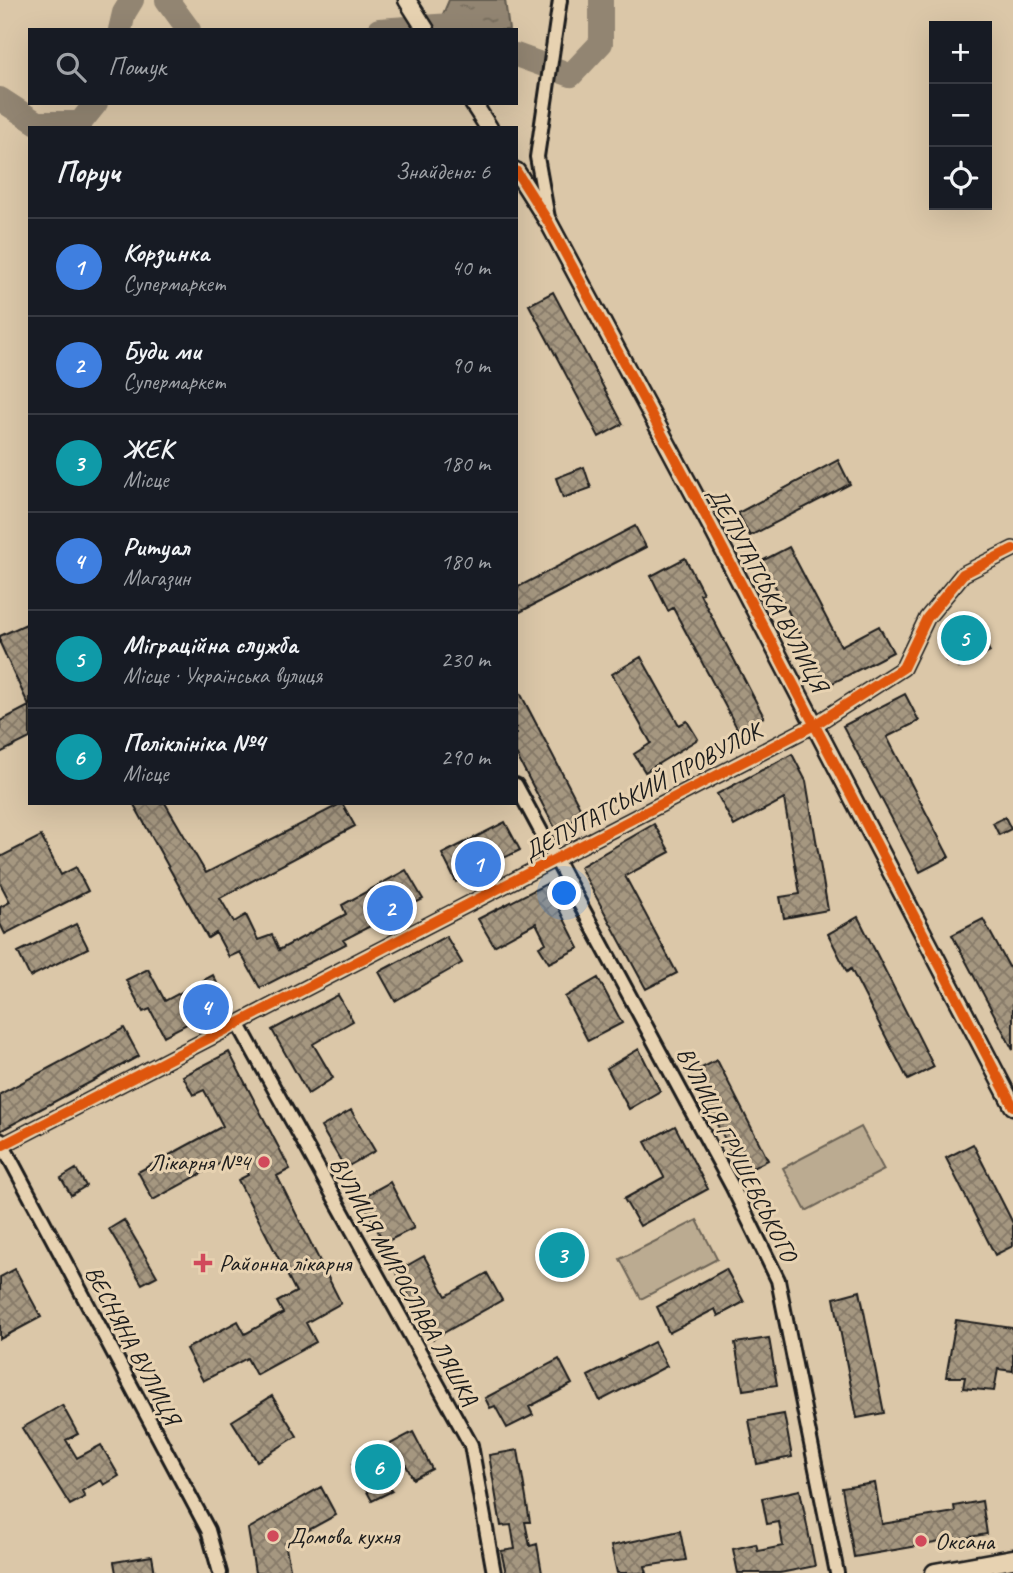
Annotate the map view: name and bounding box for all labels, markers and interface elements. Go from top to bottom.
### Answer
map controls [929,21,992,210]
button: + [929,21,992,84]
search box [28,28,518,105]
icon: search [52,48,90,86]
text: Пошук [108,50,166,83]
button: − [929,84,992,147]
button: locate [929,147,992,210]
text: Поруч [56,153,120,191]
text: Знайдено: 6 [395,157,490,186]
text: Корзинка [123,236,209,269]
text: 1 [74,253,84,282]
text: 40 m [451,253,490,282]
text: Супермаркет [123,269,226,298]
text: Буди ми [123,334,201,367]
text: 2 [74,351,84,380]
text: 90 m [451,351,490,380]
text: Супермаркет [123,367,226,396]
text: ЖЕК [123,432,173,465]
text: 3 [74,449,84,478]
text: 180 m [441,449,490,478]
text: Місце [123,465,169,494]
street label: ДЕПУТАТСЬКА ВУЛИЦЯ [701,482,836,700]
text: Ритуал [123,530,190,563]
text: 4 [74,547,84,576]
text: 180 m [441,547,490,576]
text: Магазин [123,563,190,592]
pin: 5 [941,612,987,664]
text: Міграційна служба [123,628,298,661]
text: 5 [74,645,84,674]
text: 230 m [441,645,490,674]
text: Місце · Українська вулиця [123,661,322,690]
street label: ДЕПУТАТСЬКИЙ ПРОВУЛОК [518,714,770,866]
text: Поліклініка №4 [123,726,265,759]
text: 6 [74,743,84,772]
text: 290 m [441,743,490,772]
text: Місце [123,759,169,788]
pin: 1 [455,838,501,890]
your location [547,876,581,910]
pin: 2 [367,882,413,934]
pin: 4 [183,981,229,1033]
street label: ВУЛИЦЯ ГРУШЕВСЬКОГО [670,1042,805,1269]
place label: Лікарня №4 [149,1147,252,1177]
street label: ВУЛИЦЯ МИРОСЛАВА ЛЯШКА [323,1151,485,1412]
marker: Лікарня №4 [256,1154,272,1170]
pin: 3 [539,1229,585,1281]
place label: Районна лікарня [219,1248,353,1278]
marker: Районна лікарня [193,1253,213,1273]
street label: ВЕСНЯНА ВУЛИЦЯ [79,1261,189,1432]
pin: 6 [355,1441,401,1493]
place label: Домова кухня [287,1521,400,1551]
place label: Оксана [935,1526,996,1556]
marker: Домова кухня [265,1528,281,1544]
marker: Оксана [913,1533,929,1549]

